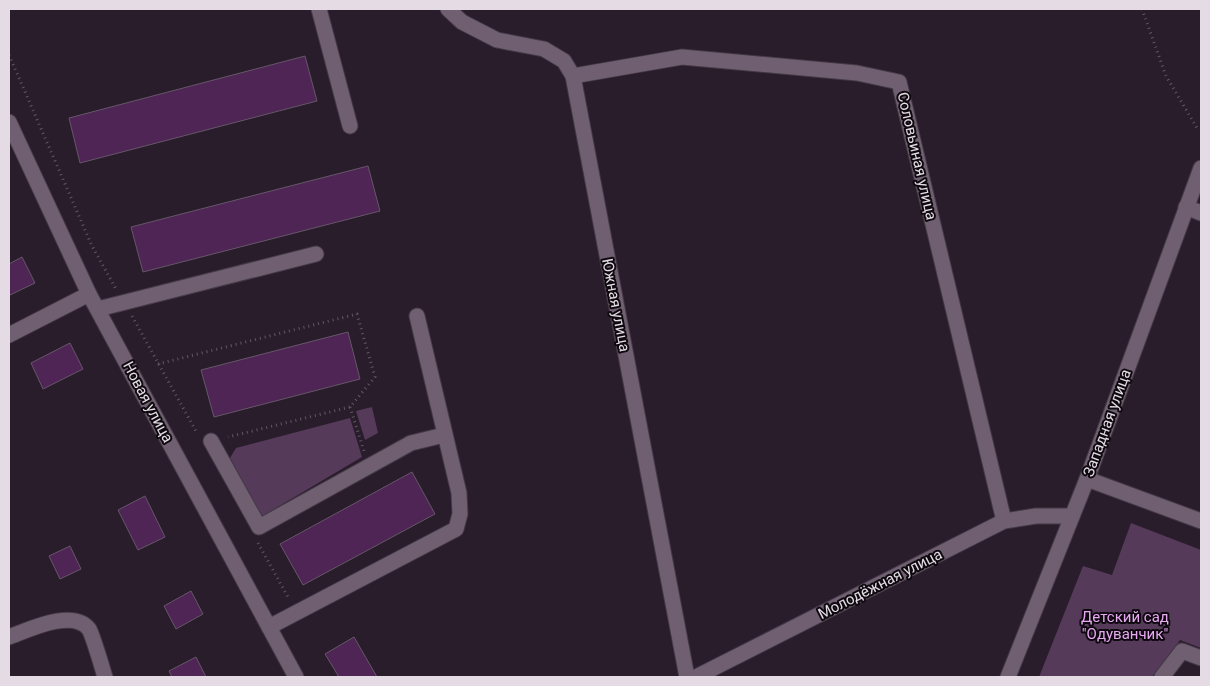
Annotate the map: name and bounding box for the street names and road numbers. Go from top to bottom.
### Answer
street label: Соловьиная улица [894,90,940,222]
street label: Южная улица [598,257,634,353]
street label: Новая улица [119,358,177,446]
street label: Западная улица [1079,367,1135,479]
street label: Молодёжная улица [815,545,945,623]

